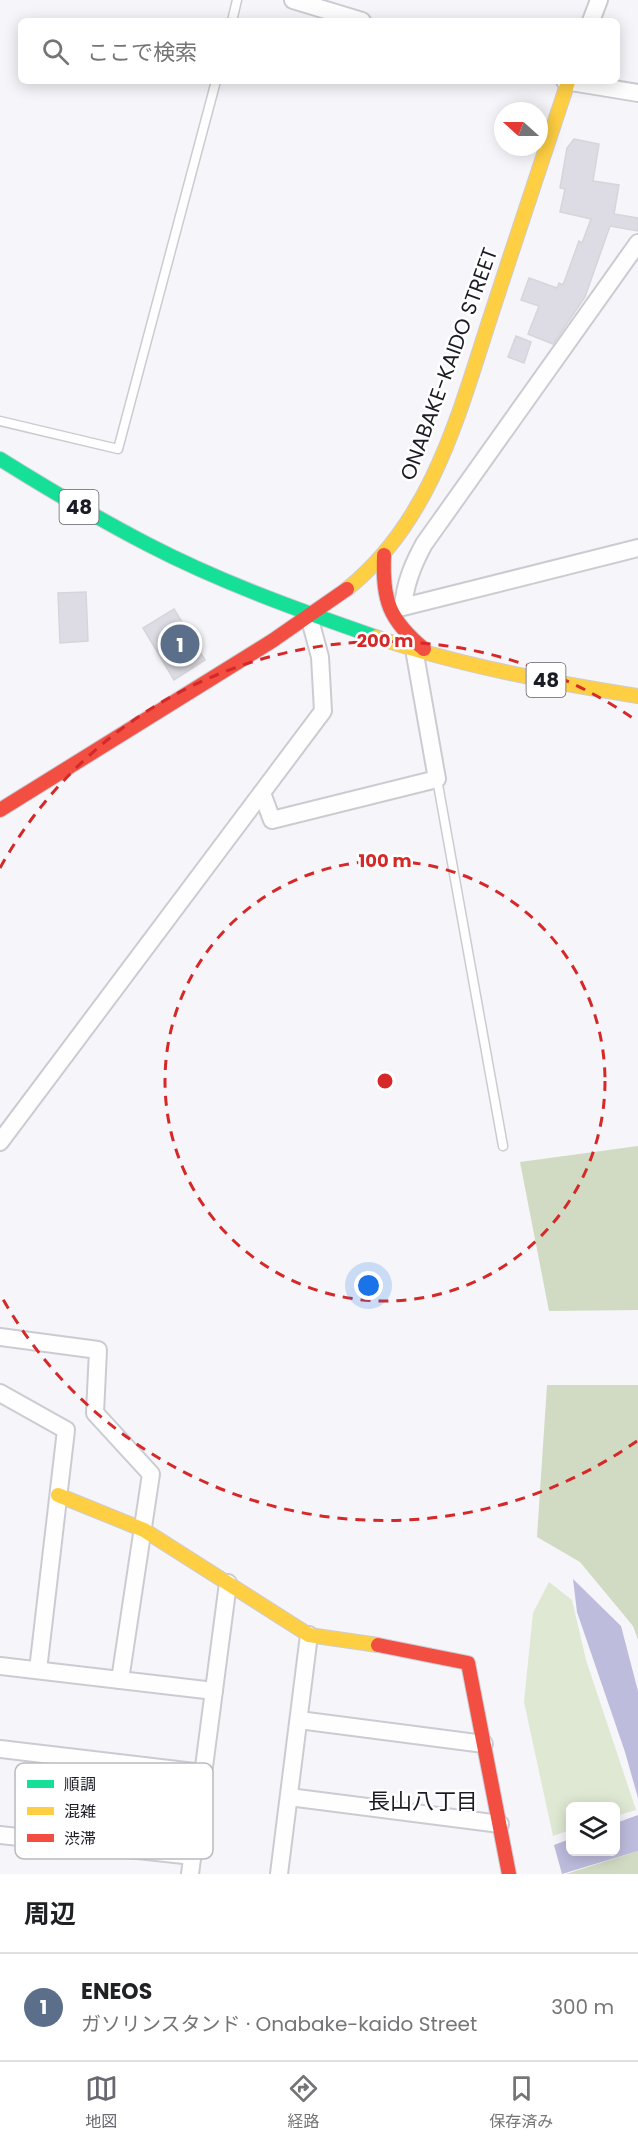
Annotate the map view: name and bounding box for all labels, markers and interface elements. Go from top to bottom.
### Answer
search box [18,18,620,84]
icon: search [39,35,72,68]
text: ここで検索 [87,37,197,68]
north arrow [494,102,548,156]
street label: ONABAKE-KAIDO STREET [393,243,504,484]
road number: 48 [60,490,98,524]
pin: 1 [160,622,200,666]
text: 200 m [357,628,413,653]
road number: 48 [526,663,566,697]
text: 100 m [358,848,412,873]
centre of rings [375,1071,395,1091]
your location [354,1271,383,1300]
legend [15,1763,213,1859]
text: 順調 [64,1773,96,1796]
district label: 長山八丁目 [368,1786,478,1817]
text: 混雑 [64,1800,96,1823]
map controls [566,1802,620,1856]
button: layers [566,1802,620,1856]
text: 渋滞 [64,1827,96,1850]
text: 周辺 [24,1896,76,1932]
text: ENEOS [81,1976,152,2007]
text: 1 [40,1993,47,2021]
text: 300 m [551,1993,614,2021]
text: ガソリンスタンド · Onabake-kaido Street [81,2010,477,2038]
tab: 地図 [85,2072,118,2134]
tab: 経路 [287,2072,320,2134]
tab: 保存済み [489,2072,553,2134]

